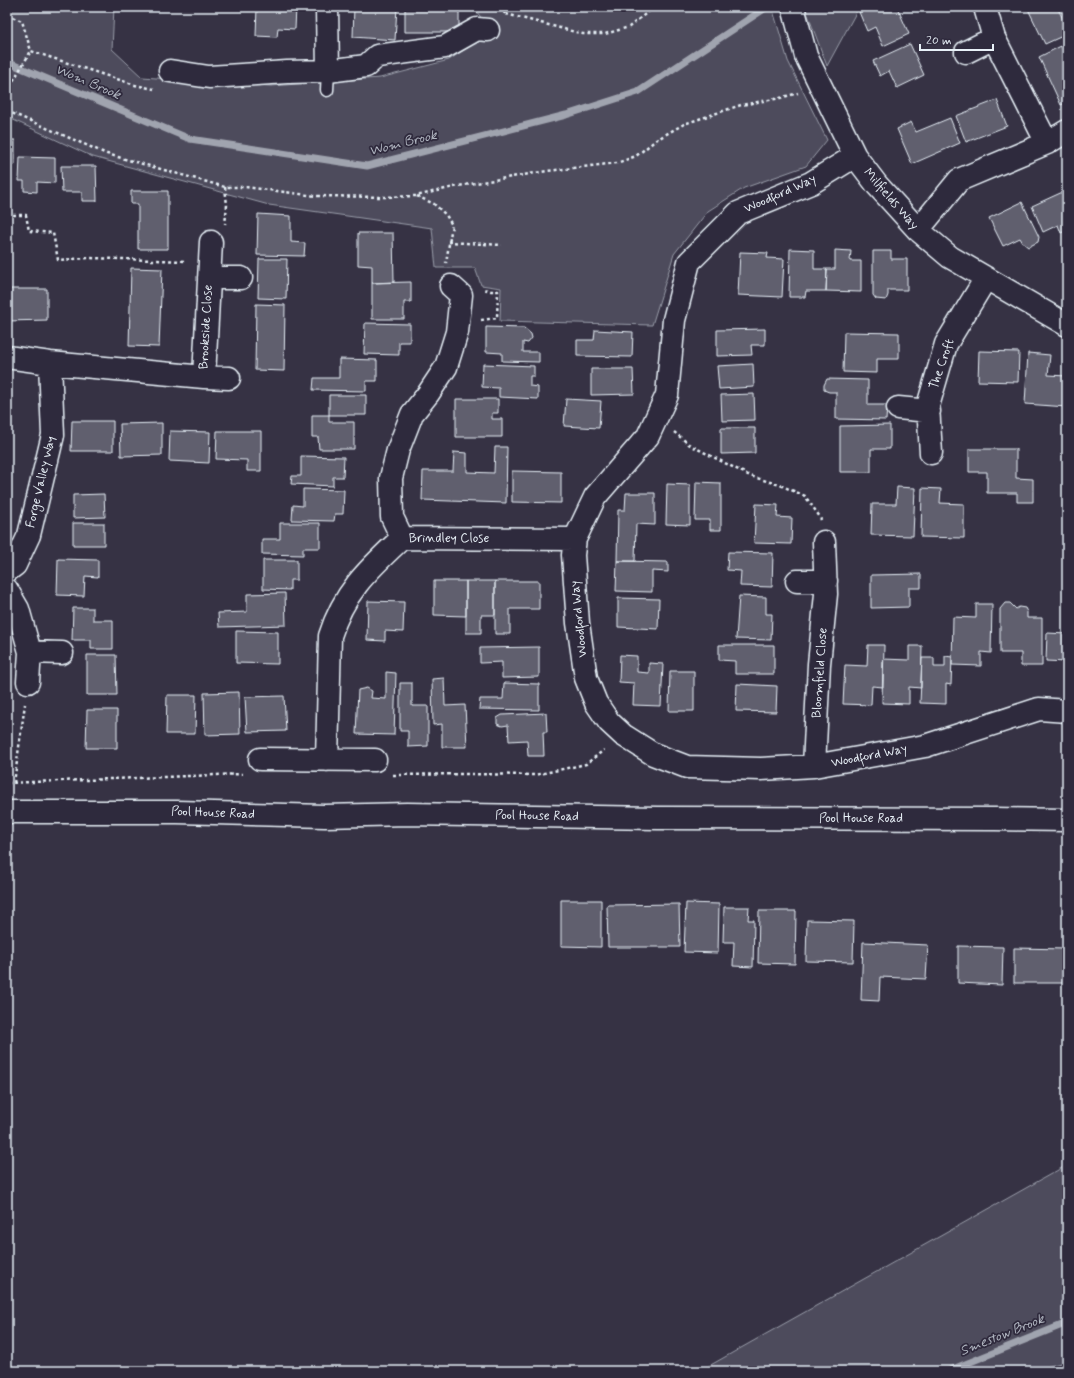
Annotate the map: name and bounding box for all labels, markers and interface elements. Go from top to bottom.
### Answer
scale bar [920,26,993,52]
text: 20 m [926,33,952,49]
water label: Wom Brook [53,60,124,104]
water label: Wom Brook [367,126,440,160]
street label: Millfields Way [860,165,923,234]
street label: Woodford Way [741,171,819,219]
street label: Brookside Close [195,284,217,370]
street label: The Croft [925,336,959,392]
street label: Forge Valley Way [22,434,61,530]
street label: Brindley Close [409,530,489,547]
street label: Woodford Way [567,580,593,658]
street label: Bloomfield Close [808,627,832,719]
street label: Woodford Way [830,740,909,774]
street label: Pool House Road [171,803,255,823]
street label: Pool House Road [495,807,579,825]
street label: Pool House Road [819,810,903,827]
water label: Smestow Brook [957,1310,1048,1360]

